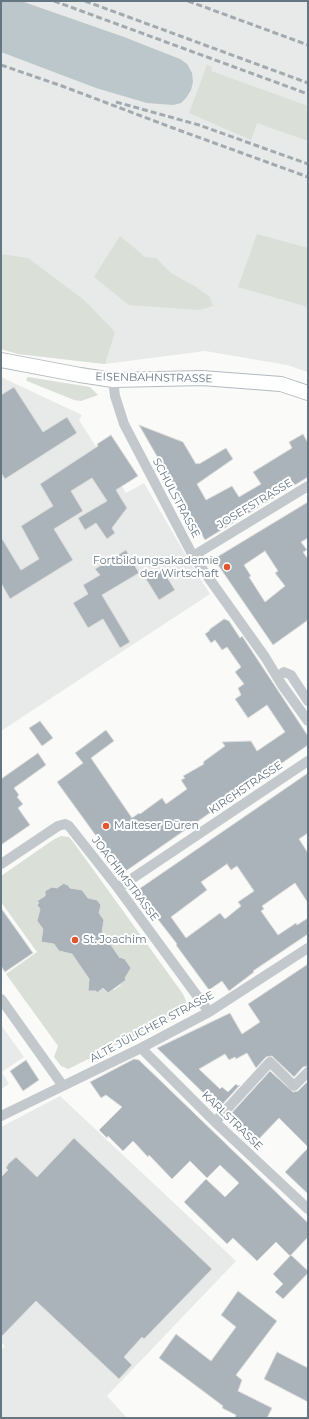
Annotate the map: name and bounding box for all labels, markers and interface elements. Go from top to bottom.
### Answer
street label: EISENBAHNSTRASSE [95,370,213,386]
street label: SCHULSTRASSE [149,456,203,540]
street label: JOSEFSTRASSE [215,476,295,532]
place label: Fortbildungsakademie der Wirtschaft [93,554,219,580]
marker: Fortbildungsakademie der Wirtschaft [222,562,232,572]
street label: KIRCHSTRASSE [207,759,285,817]
place label: Malteser Düren [114,819,199,833]
marker: Malteser Düren [101,821,111,831]
street label: JOACHIMSTRASSE [89,834,161,924]
place label: St. Joachim [83,933,147,947]
marker: St. Joachim [70,935,80,945]
street label: ALTE JÜLICHER STRASSE [88,989,216,1065]
street label: KARLSTRASSE [199,1089,265,1153]

